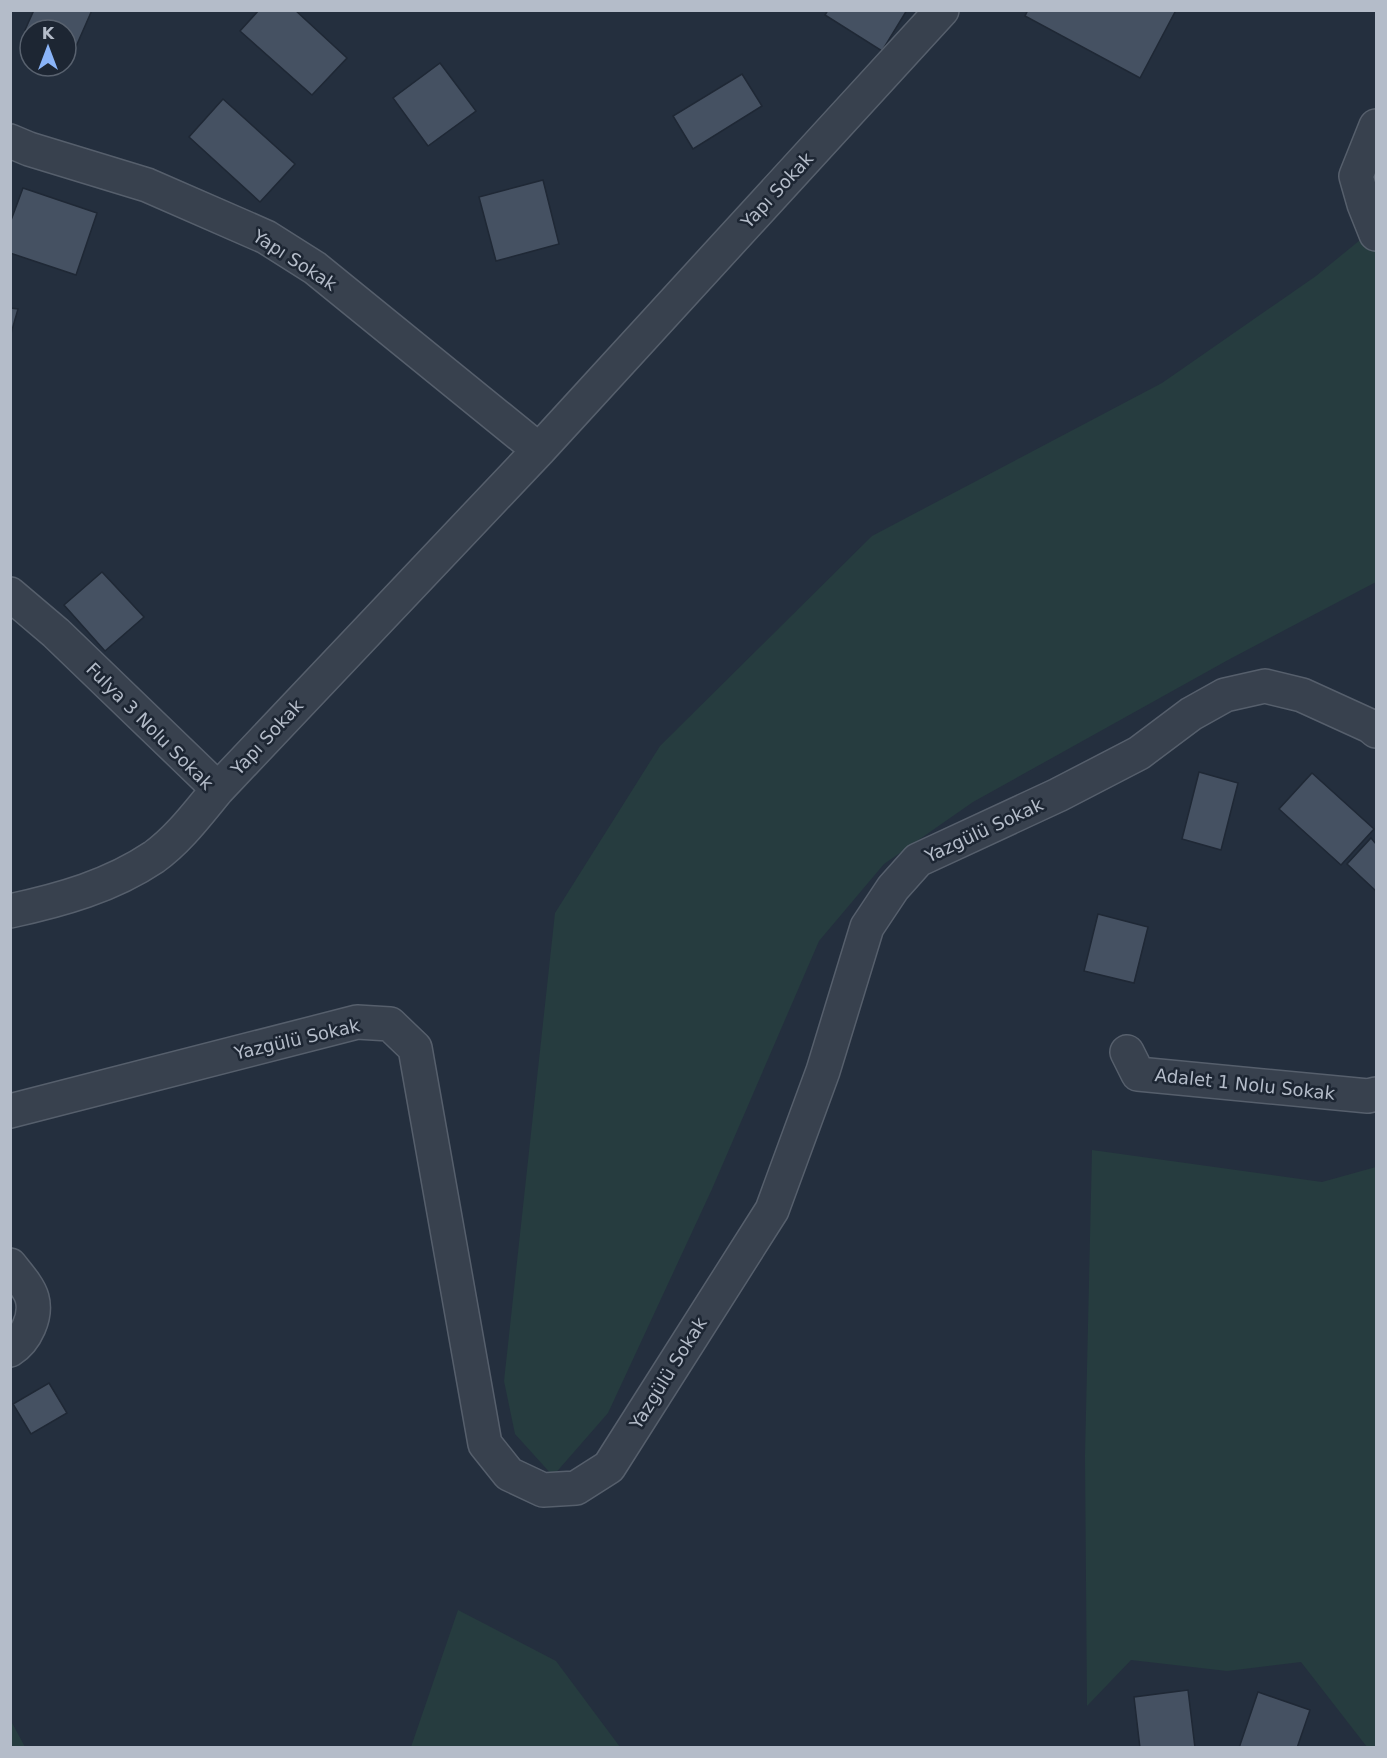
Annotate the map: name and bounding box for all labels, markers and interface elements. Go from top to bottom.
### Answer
north arrow [18,18,78,78]
text: K [42,24,55,43]
street label: Yapı Sokak [736,147,818,233]
street label: Yapı Sokak [248,225,341,295]
street label: Fulya 3 Nolu Sokak [82,658,218,794]
street label: Yapı Sokak [226,694,308,780]
street label: Yazgülü Sokak [921,793,1047,867]
street label: Yazgülü Sokak [231,1014,362,1064]
street label: Adalet 1 Nolu Sokak [1154,1064,1337,1104]
street label: Yazgülü Sokak [625,1313,711,1434]

